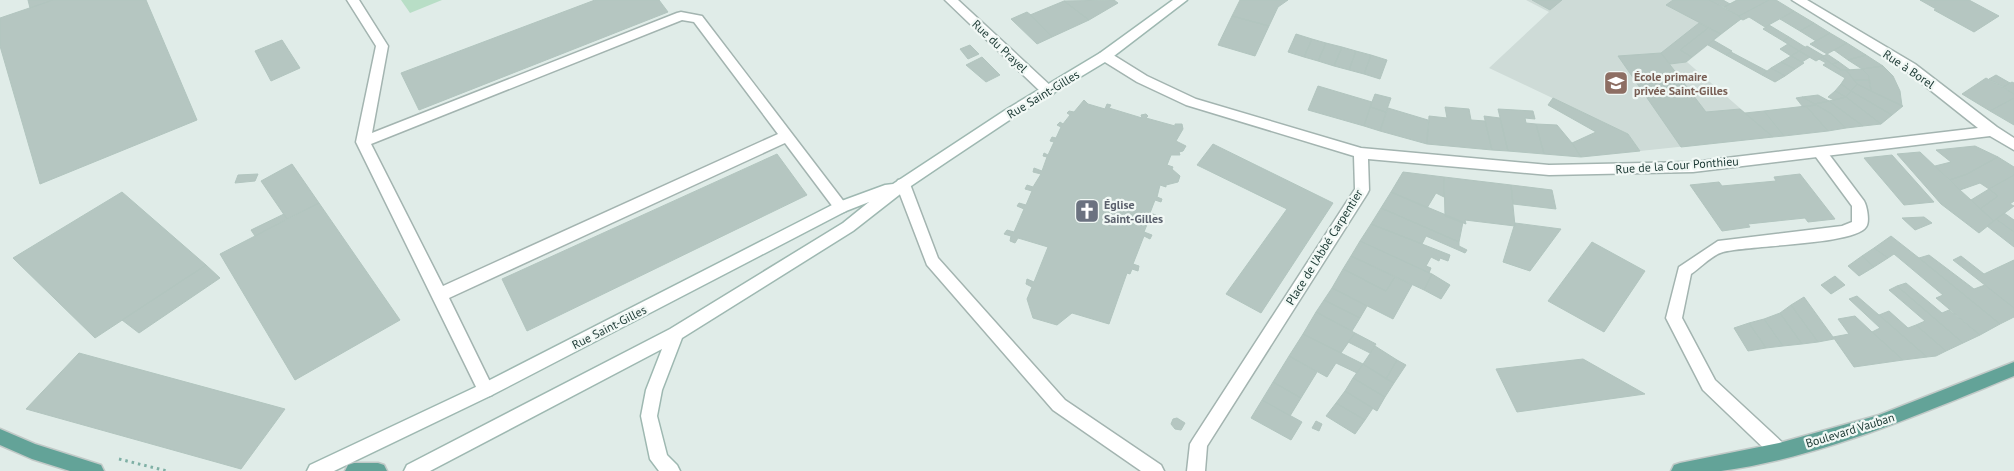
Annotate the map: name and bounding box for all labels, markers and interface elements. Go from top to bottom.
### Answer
street label: Rue du Prayel [969,17,1031,76]
street label: Rue à Borel [1880,46,1938,92]
street label: Rue Saint-Gilles [1004,67,1082,121]
place label: École primaire privée Saint-Gilles [1634,69,1728,98]
school or university icon: École primaire privée Saint-Gilles [1603,70,1629,96]
street label: Rue de la Cour Ponthieu [1615,153,1739,177]
street label: Place de l'Abbé Carpentier [1282,186,1366,308]
place label: Église Saint-Gilles [1104,197,1163,226]
church icon: Église Saint-Gilles [1074,198,1100,224]
street label: Rue Saint-Gilles [569,302,649,352]
street label: Boulevard Vauban [1804,409,1896,451]

